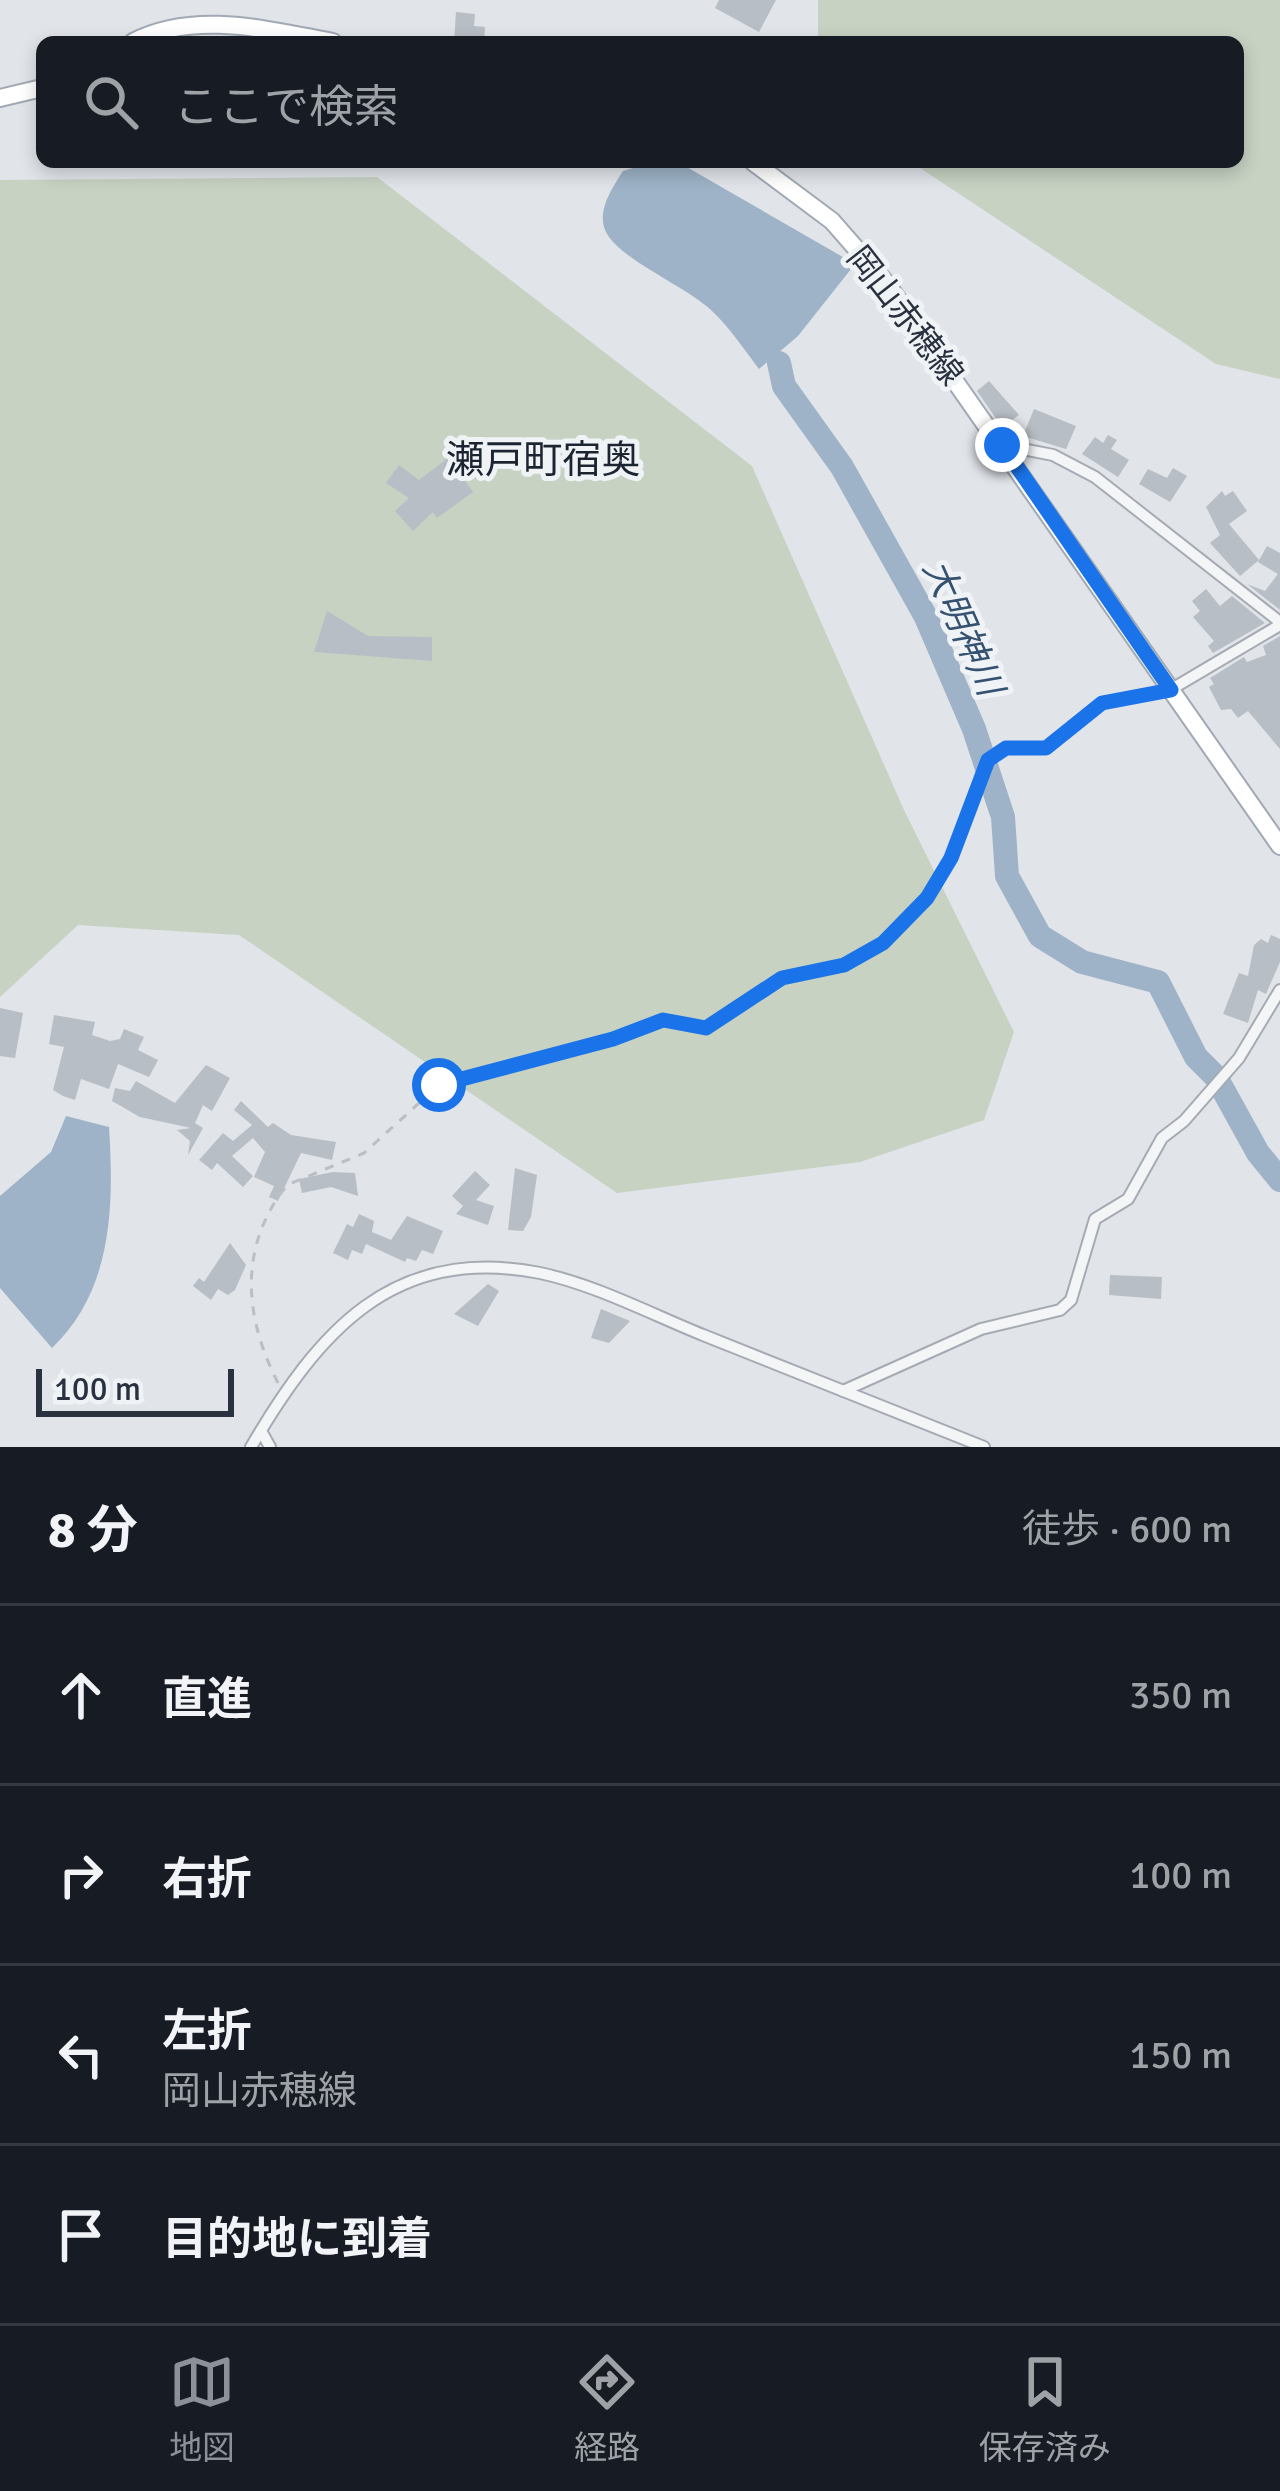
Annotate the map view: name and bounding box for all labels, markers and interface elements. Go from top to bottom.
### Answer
search box [36,36,1244,168]
icon: search [78,69,144,135]
text: ここで検索 [174,80,399,135]
street label: 岡山赤穂線 [838,238,972,394]
route end [975,418,1029,472]
district label: 瀬戸町宿奥 [445,436,641,484]
water label: 大明神川 [913,553,1014,706]
route start [412,1058,466,1112]
scale bar [36,1363,234,1416]
text: 100 m [54,1369,141,1410]
text: 8 分 [48,1499,138,1562]
text: 徒歩 · 600 m [1022,1505,1232,1553]
icon: ahead [48,1662,114,1728]
text: 350 m [1129,1671,1232,1719]
text: 直進 [162,1672,252,1727]
icon: right [48,1842,114,1908]
text: 100 m [1129,1851,1232,1899]
text: 右折 [162,1852,252,1907]
text: 左折 [162,2004,252,2059]
icon: left [48,2022,114,2088]
text: 150 m [1129,2031,1232,2079]
text: 岡山赤穂線 [162,2067,357,2115]
icon: arrive [48,2202,114,2268]
text: 目的地に到着 [162,2212,432,2267]
tab: 地図 [169,2349,235,2469]
tab: 経路 [574,2349,640,2469]
tab: 保存済み [979,2349,1111,2469]

